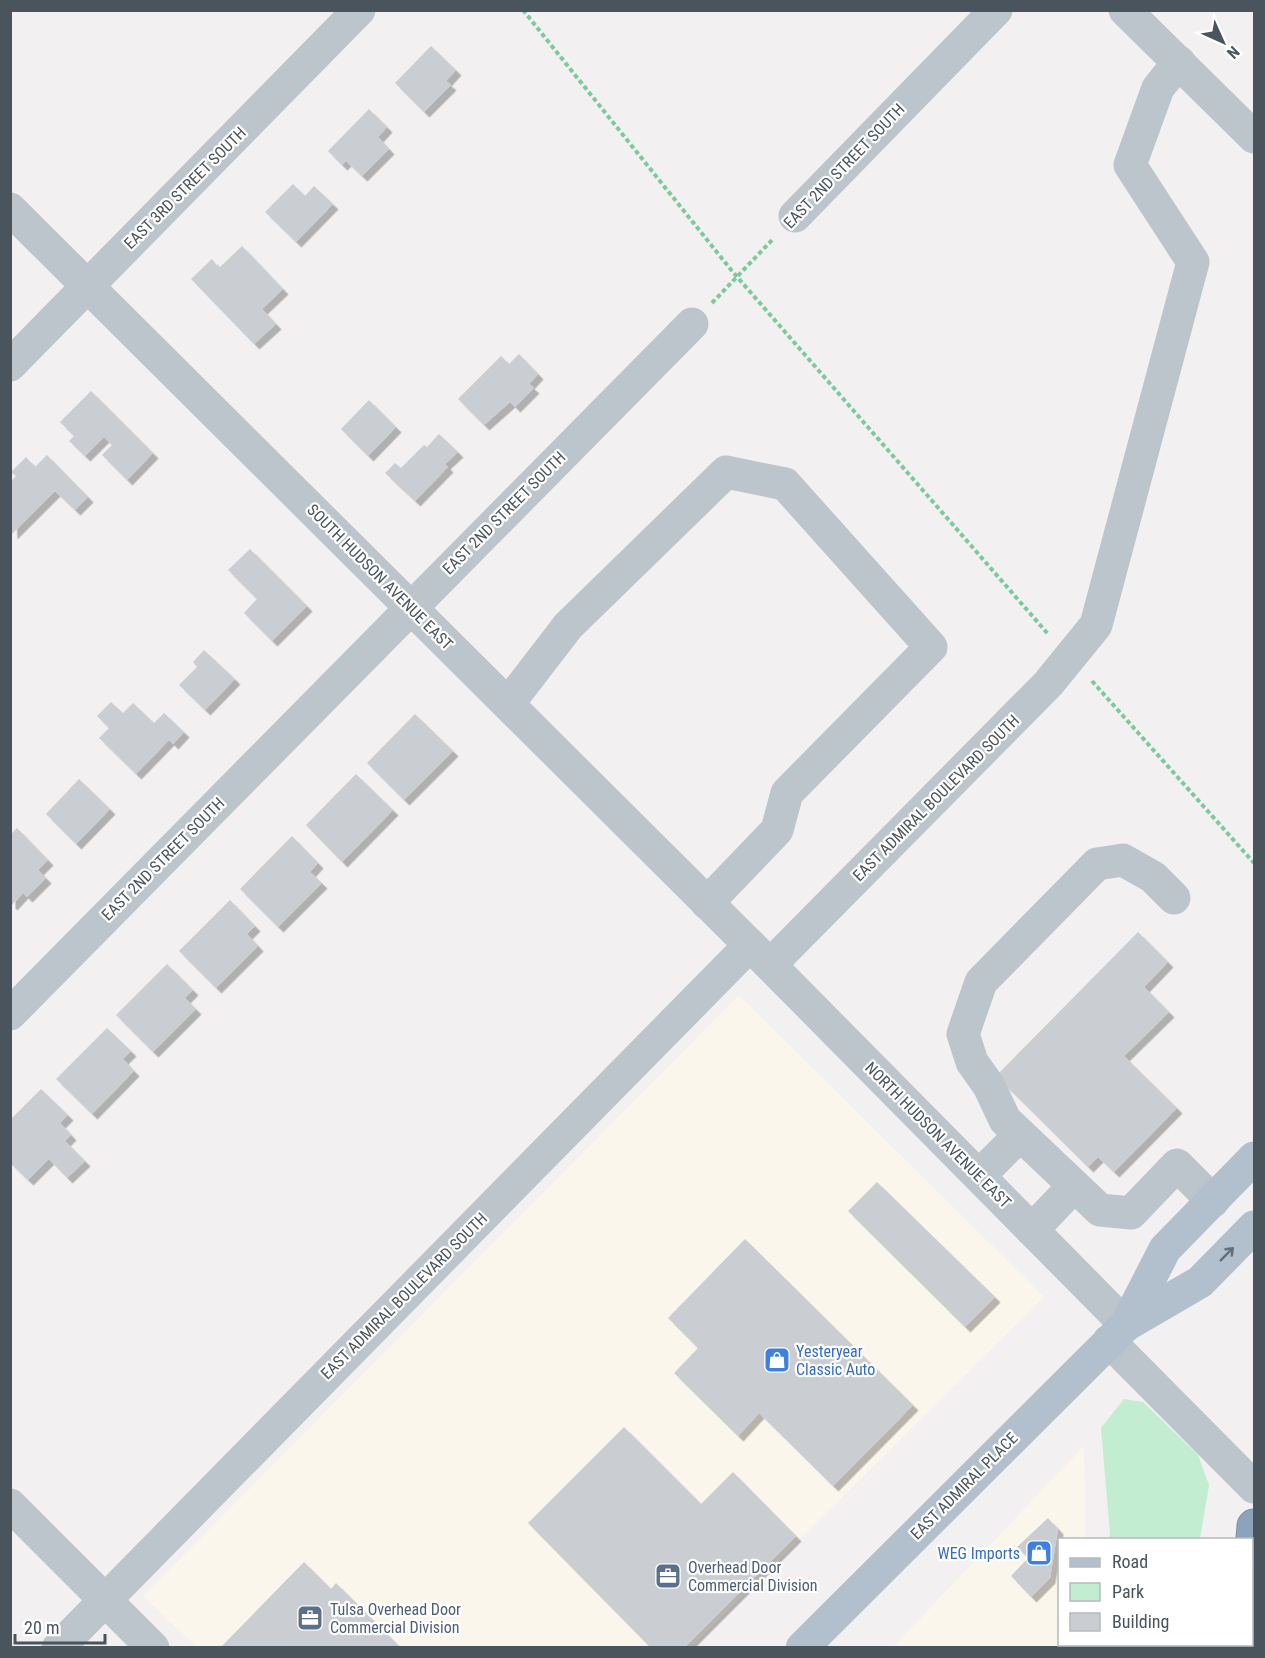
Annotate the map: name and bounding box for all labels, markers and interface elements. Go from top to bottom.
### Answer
north arrow [1193,12,1253,72]
text: N [1223,42,1243,62]
street label: EAST 2ND STREET SOUTH [780,100,908,232]
street label: EAST 3RD STREET SOUTH [120,123,250,253]
street label: EAST 2ND STREET SOUTH [439,448,569,578]
street label: SOUTH HUDSON AVENUE EAST [303,500,457,654]
street label: EAST ADMIRAL BOULEVARD SOUTH [849,711,1023,885]
street label: EAST 2ND STREET SOUTH [98,794,228,924]
street label: NORTH HUDSON AVENUE EAST [861,1058,1015,1212]
street label: EAST ADMIRAL BOULEVARD SOUTH [317,1209,491,1383]
one-way arrow [1220,1247,1235,1262]
place label: Yesteryear Classic Auto [796,1342,875,1379]
shop icon: Yesteryear Classic Auto [762,1345,792,1375]
street label: EAST ADMIRAL PLACE [907,1429,1021,1543]
shop icon: WEG Imports [1024,1538,1054,1568]
legend [1058,1538,1253,1646]
place label: WEG Imports [937,1544,1020,1563]
text: Road [1112,1551,1148,1572]
place label: Overhead Door Commercial Division [688,1558,818,1595]
office icon: Overhead Door Commercial Division [653,1561,683,1591]
text: Park [1112,1581,1144,1602]
place label: Tulsa Overhead Door Commercial Division [330,1600,461,1637]
office icon: Tulsa Overhead Door Commercial Division [295,1603,325,1633]
scale bar [15,1607,105,1645]
text: Building [1112,1611,1169,1632]
text: 20 m [24,1617,59,1638]

